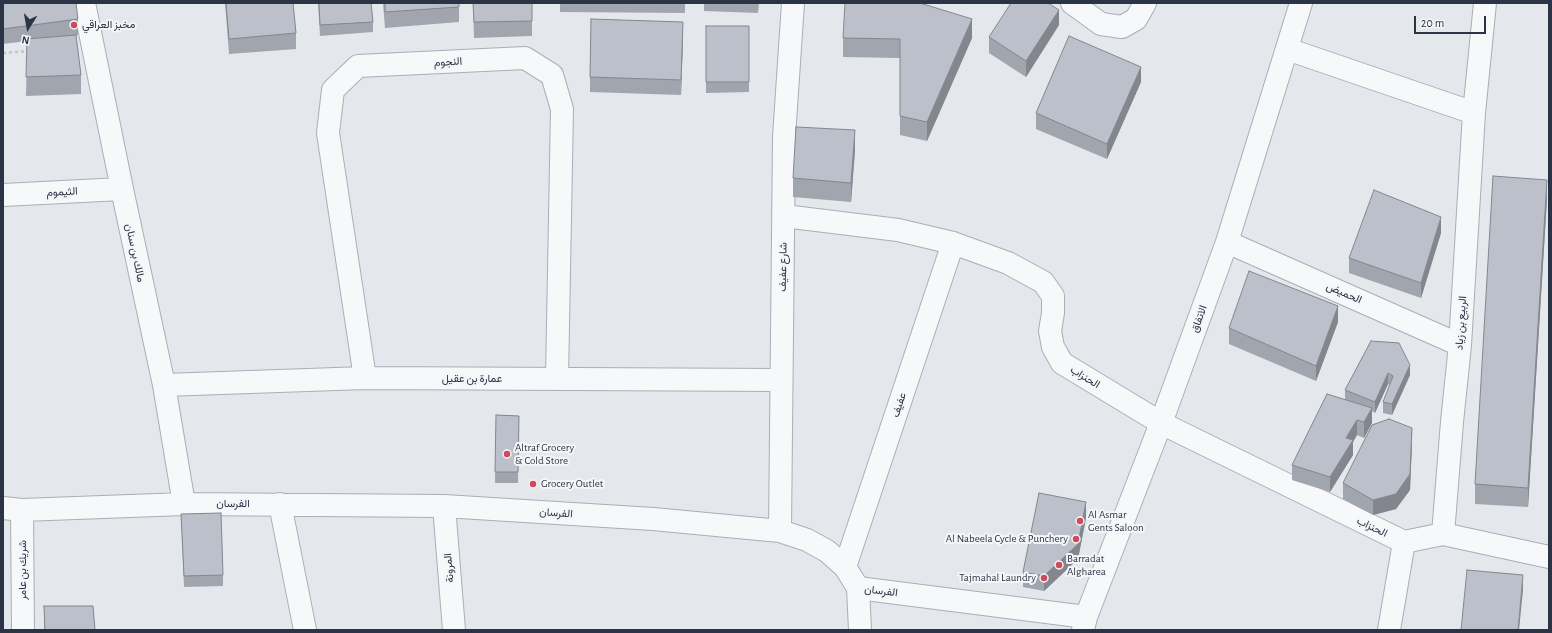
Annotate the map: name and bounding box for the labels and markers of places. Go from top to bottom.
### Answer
place label: مخبز العراقي [82,18,135,32]
marker: مخبز العراقي [69,20,79,30]
place label: Altraf Grocery & Cold Store [515,441,574,467]
marker: Altraf Grocery & Cold Store [502,449,512,459]
place label: Grocery Outlet [541,477,603,491]
marker: Grocery Outlet [528,479,538,489]
place label: Al Asmar Gents Saloon [1088,508,1144,534]
marker: Al Asmar Gents Saloon [1075,516,1085,526]
place label: Al Nabeela Cycle & Punchery [946,532,1068,546]
marker: Al Nabeela Cycle & Punchery [1071,534,1081,544]
place label: Barradat Algharea [1067,552,1106,578]
marker: Barradat Algharea [1054,560,1064,570]
place label: Tajmahal Laundry [959,571,1036,585]
marker: Tajmahal Laundry [1039,573,1049,583]

